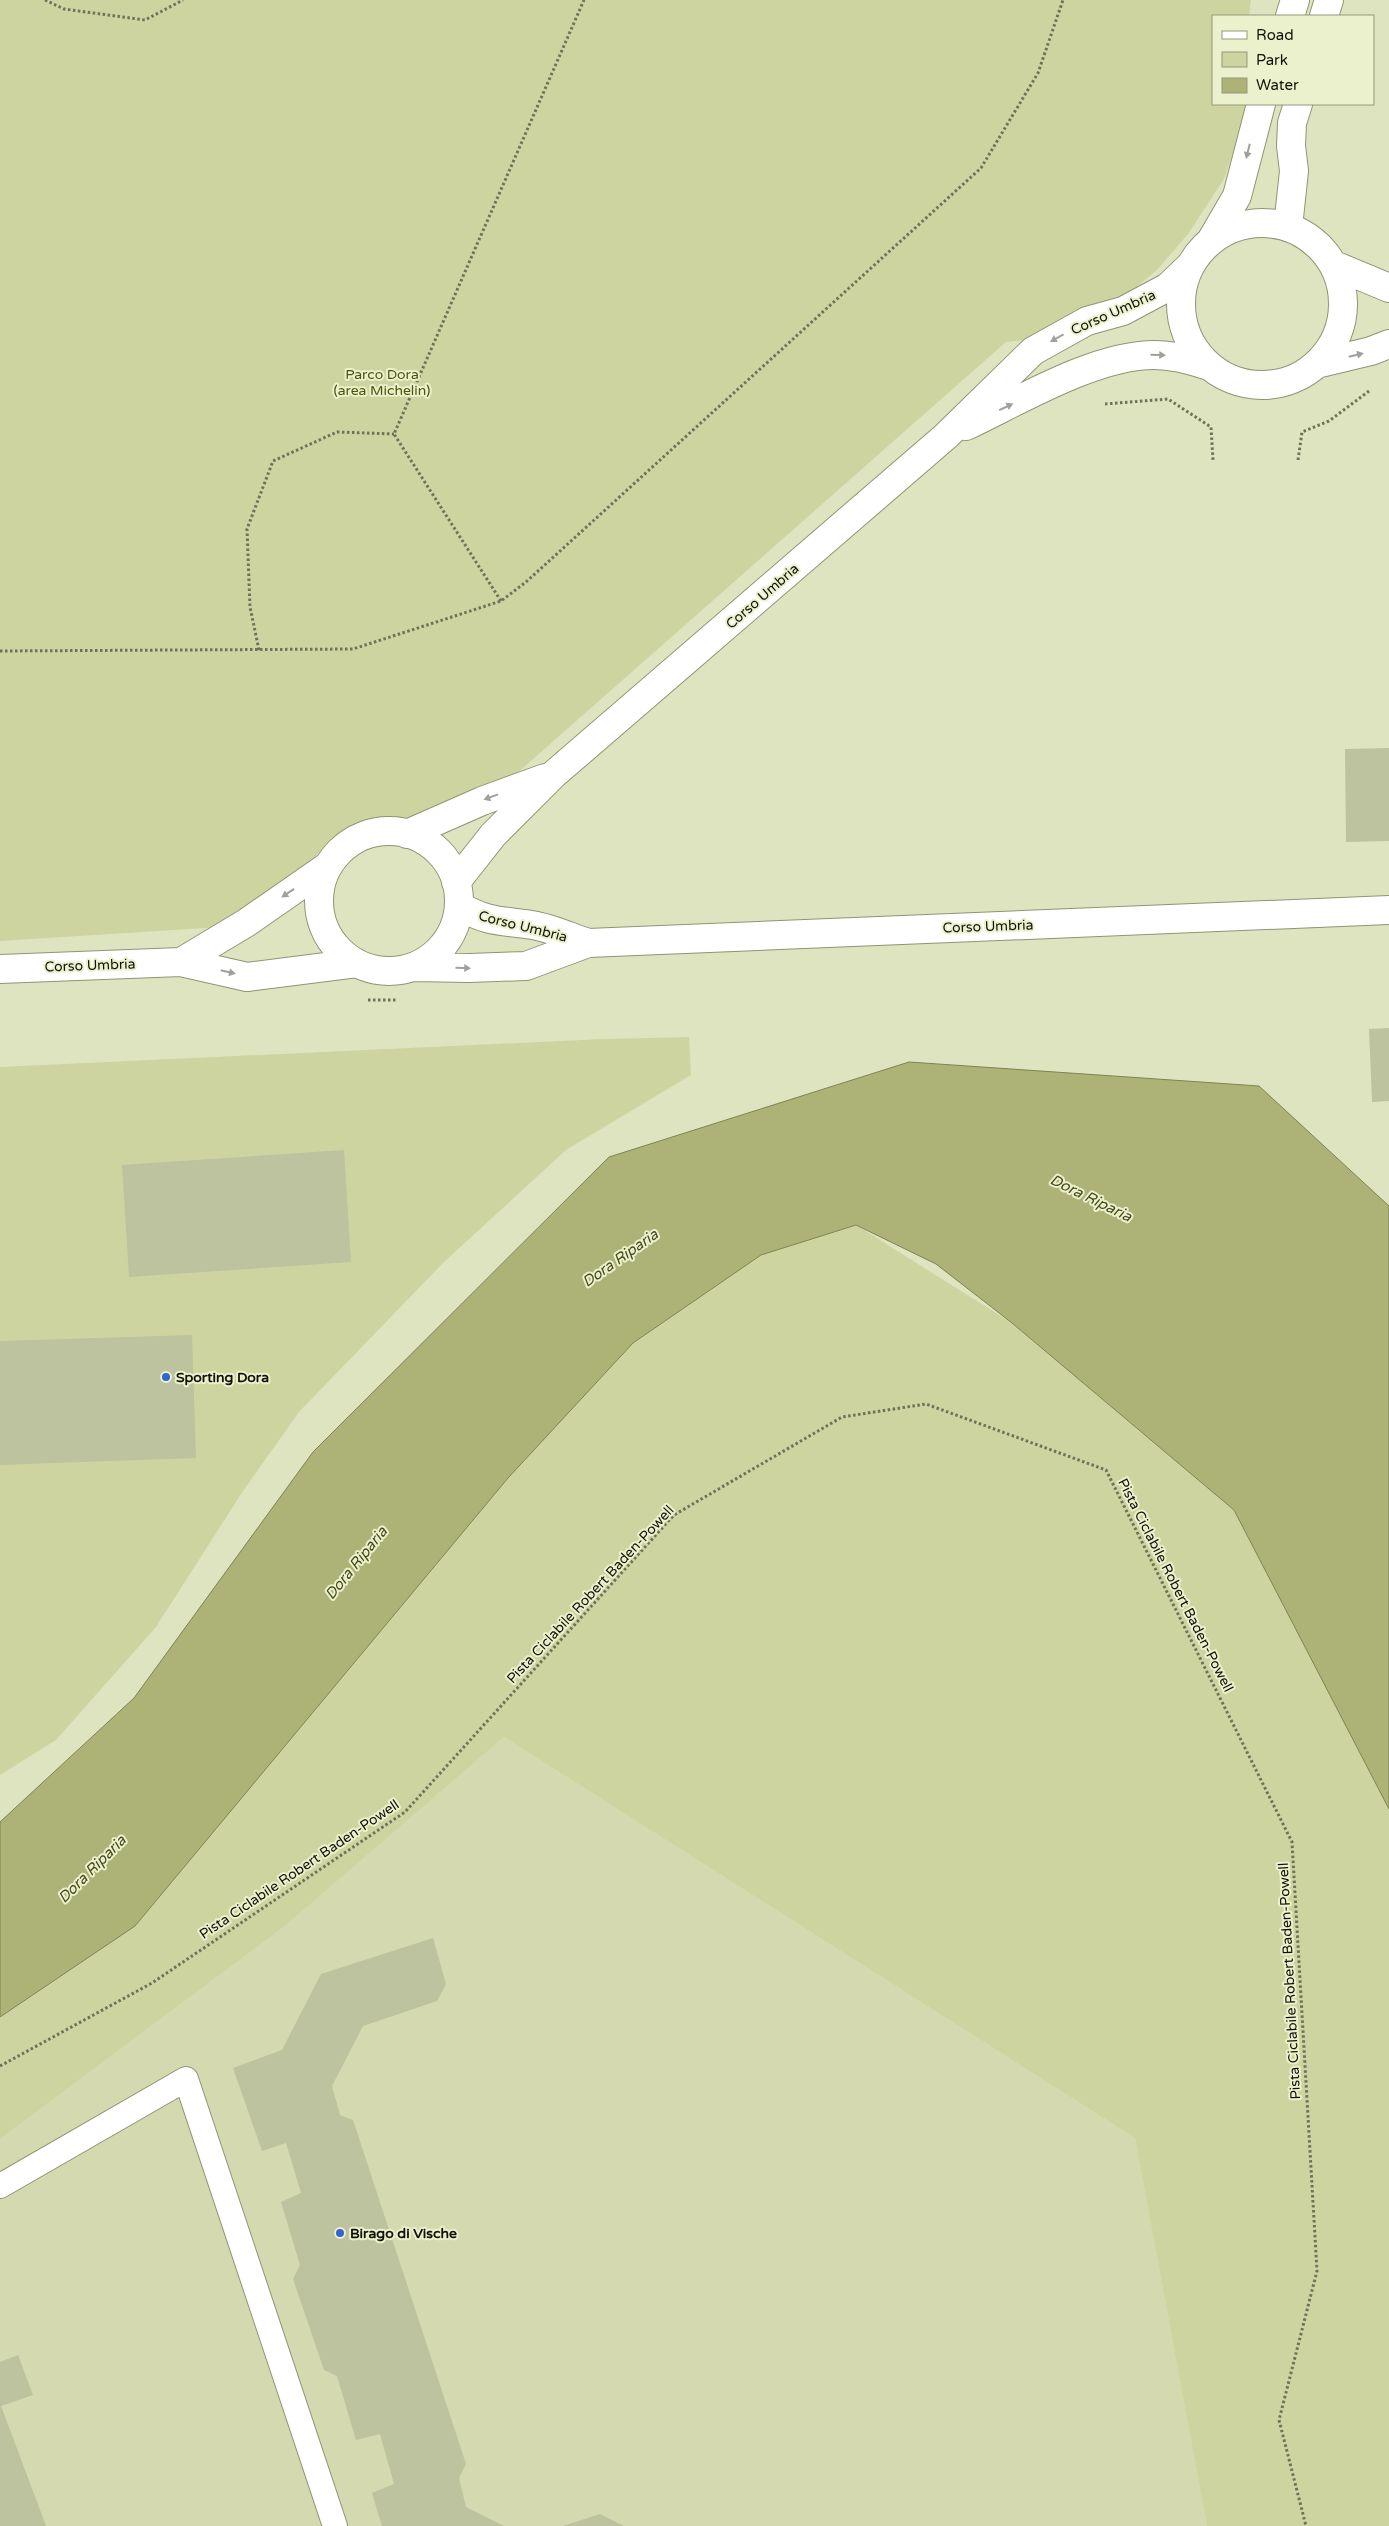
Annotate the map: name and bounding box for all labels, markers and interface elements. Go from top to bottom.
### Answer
legend [1212,15,1374,105]
text: Road [1256,26,1294,44]
text: Park [1256,51,1288,69]
text: Water [1256,76,1299,94]
one-way arrow [1244,143,1252,158]
street label: Corso Umbria [1068,286,1158,339]
one-way arrow [1050,334,1063,343]
one-way arrow [1348,351,1363,359]
one-way arrow [1150,352,1166,360]
park label: Parco Dora (area Michelin) [334,366,430,399]
one-way arrow [999,403,1013,411]
street label: Corso Umbria [722,560,802,633]
one-way arrow [483,793,498,801]
one-way arrow [281,888,295,898]
street label: Corso Umbria [477,907,569,946]
street label: Corso Umbria [942,916,1034,937]
street label: Corso Umbria [44,955,136,976]
one-way arrow [455,964,471,972]
one-way arrow [221,968,236,976]
water label: Dora Riparia [1047,1171,1135,1226]
water label: Dora Riparia [579,1225,662,1291]
place label: Sporting Dora [176,1369,269,1386]
marker: Sporting Dora [160,1371,172,1383]
street label: Pista Ciclabile Robert Baden-Powell [1114,1476,1237,1695]
street label: Pista Ciclabile Robert Baden-Powell [503,1502,678,1687]
water label: Dora Riparia [321,1523,391,1603]
street label: Pista Ciclabile Robert Baden-Powell [196,1796,402,1943]
water label: Dora Riparia [54,1831,130,1907]
street label: Pista Ciclabile Robert Baden-Powell [1275,1862,1304,2100]
place label: Birago di Vische [350,2225,457,2242]
marker: Birago di Vische [334,2227,346,2239]

